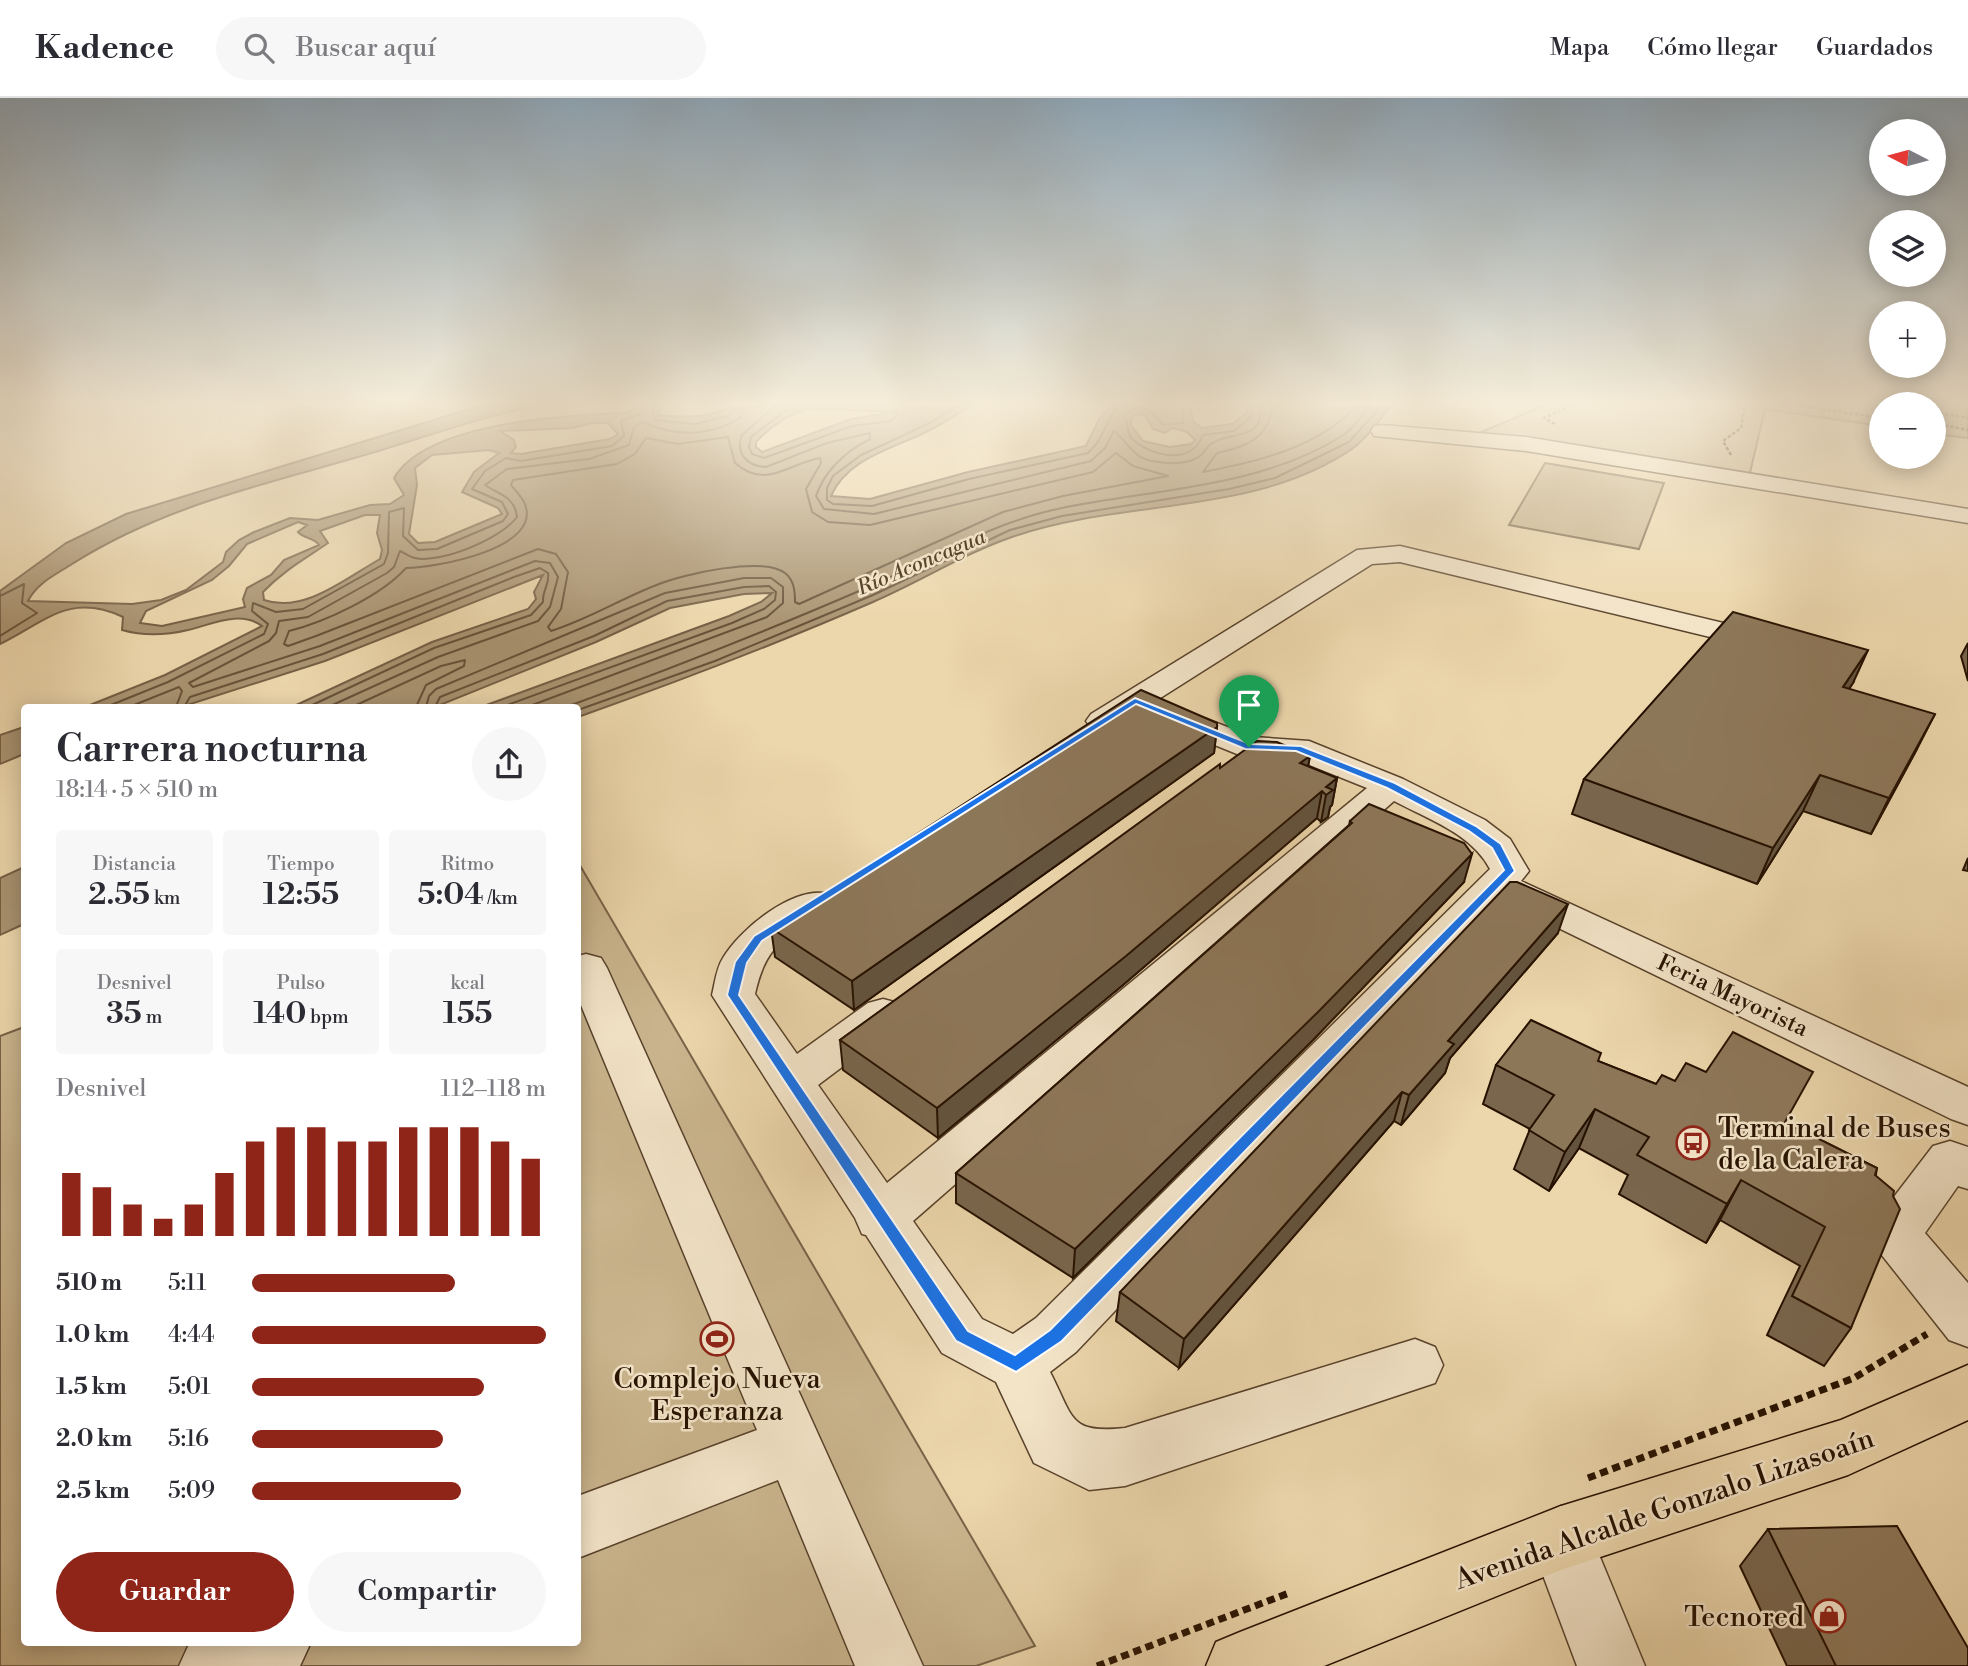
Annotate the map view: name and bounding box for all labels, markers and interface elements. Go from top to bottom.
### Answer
search box [216,17,706,80]
text: Kadence [35,28,174,69]
icon: search [240,29,278,67]
text: Buscar aquí [296,32,436,64]
text: Mapa [1550,33,1609,63]
text: Cómo llegar [1647,33,1778,63]
text: Guardados [1816,33,1933,63]
north arrow [1869,119,1946,196]
map controls [1869,119,1946,469]
button: layers [1869,210,1946,287]
button: + [1869,301,1946,378]
button: − [1869,392,1946,469]
water label: Río Aconcagua [852,524,990,602]
pin [1219,675,1279,747]
icon: arrive [1230,686,1268,724]
text: Carrera nocturna [56,726,367,773]
button: share [472,727,546,801]
text: 18:14 · 5 × 510 m [56,776,218,804]
text: Distancia [93,852,176,876]
text: Tiempo [267,852,335,876]
text: Ritmo [441,852,494,876]
text: 2.55 [88,876,150,914]
text: 12:55 [263,876,339,914]
text: 5:04 [418,876,484,914]
text: km [150,886,180,910]
text: /km [484,886,518,910]
street label: Feria Mayorista [1653,949,1813,1043]
text: Desnivel [97,971,172,995]
text: Pulso [277,971,325,995]
text: kcal [450,971,485,995]
text: 35 [106,995,142,1033]
text: 140 [253,995,306,1033]
text: 155 [443,995,493,1033]
text: m [142,1005,162,1029]
text: bpm [306,1005,349,1029]
text: Desnivel [56,1075,146,1103]
text: 112–118 m [440,1075,546,1103]
place label: Terminal de Buses de la Calera [1718,1111,1951,1178]
bus stop icon: Terminal de Buses de la Calera [1674,1124,1712,1162]
text: 510 m [56,1269,122,1297]
text: 5:11 [168,1269,206,1297]
sports icon: Complejo Nueva Esperanza [698,1320,736,1358]
text: 1.0 km [56,1321,129,1349]
text: 4:44 [168,1321,215,1349]
place label: Complejo Nueva Esperanza [613,1362,821,1429]
text: 1.5 km [56,1373,127,1401]
text: 5:01 [168,1373,210,1401]
street label: Avenida Alcalde Gonzalo Lizasoaín [1449,1421,1879,1598]
text: 2.0 km [56,1425,132,1453]
text: 5:16 [168,1425,209,1453]
text: 2.5 km [56,1477,130,1505]
text: 5:09 [168,1477,215,1505]
button: Guardar [56,1552,294,1632]
button: Compartir [308,1552,546,1632]
shop icon: Tecnored [1810,1597,1848,1635]
place label: Tecnored [1684,1600,1804,1635]

